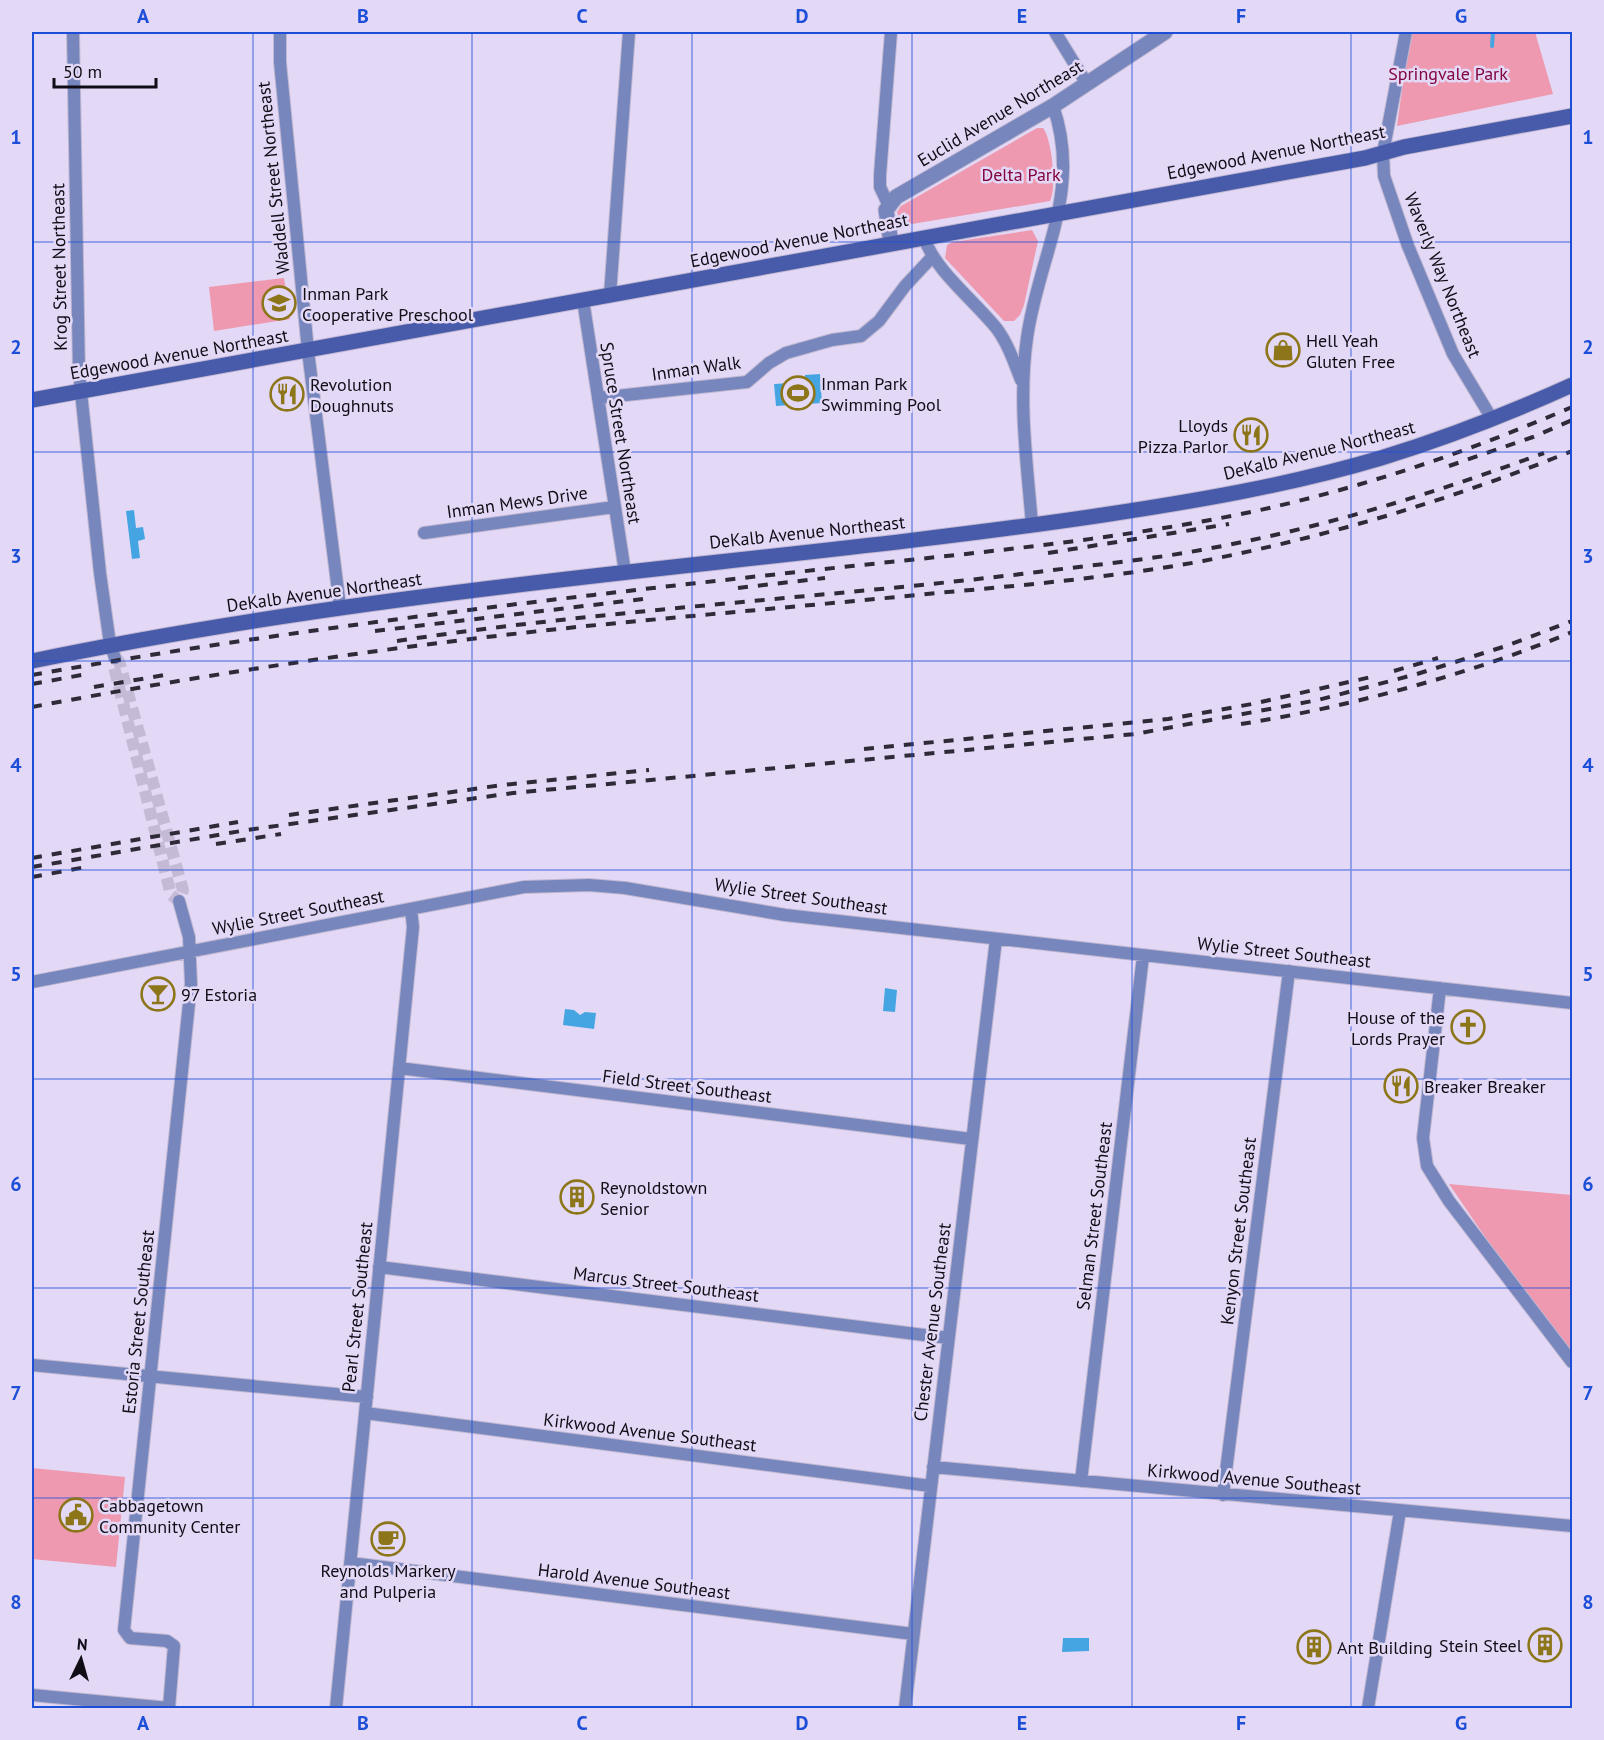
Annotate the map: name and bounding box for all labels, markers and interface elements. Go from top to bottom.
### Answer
text: A [137,3,150,29]
text: B [357,3,369,29]
text: C [576,3,588,29]
text: D [796,3,809,29]
text: E [1017,3,1027,29]
text: F [1236,3,1246,29]
text: G [1455,3,1467,29]
scale bar [54,51,156,89]
street label: Euclid Avenue Northeast [913,55,1087,171]
text: 50 m [63,60,102,83]
park label: Springvale Park [1388,62,1508,85]
street label: Waddell Street Northeast [251,80,295,276]
street label: Edgewood Avenue Northeast [1165,120,1387,184]
text: 1 [10,124,22,150]
text: 1 [1582,124,1594,150]
park label: Delta Park [981,163,1061,186]
street label: Krog Street Northeast [46,183,72,351]
street label: Waverly Way Northeast [1399,189,1487,361]
street label: Edgewood Avenue Northeast [688,208,910,272]
place label: Inman Park Cooperative Preschool [302,282,474,326]
school or university icon: Inman Park Cooperative Preschool [261,285,297,321]
street label: Edgewood Avenue Northeast [68,323,290,385]
place label: Hell Yeah Gluten Free [1306,329,1395,373]
shop icon: Hell Yeah Gluten Free [1265,332,1301,368]
text: 2 [10,334,22,360]
text: 2 [1582,334,1594,360]
street label: Spruce Street Northeast [595,340,647,526]
street label: Inman Walk [650,350,742,386]
place label: Inman Park Swimming Pool [821,372,942,416]
place label: Revolution Doughnuts [310,373,394,417]
sports icon: Inman Park Swimming Pool [780,375,816,411]
restaurant icon: Revolution Doughnuts [269,376,305,412]
place label: Lloyds Pizza Parlor [1138,414,1228,458]
street label: DeKalb Avenue Northeast [1221,415,1417,485]
restaurant icon: Lloyds Pizza Parlor [1233,417,1269,453]
street label: Inman Mews Drive [445,481,589,523]
street label: DeKalb Avenue Northeast [708,510,906,554]
text: 3 [10,543,22,569]
text: 3 [1582,543,1594,569]
street label: DeKalb Avenue Northeast [225,567,423,617]
text: 4 [10,752,22,778]
text: 4 [1582,752,1594,778]
street label: Wylie Street Southeast [713,872,889,920]
street label: Wylie Street Southeast [210,884,386,940]
street label: Wylie Street Southeast [1196,931,1372,973]
text: 5 [10,961,22,987]
text: 5 [1582,961,1594,987]
bar icon: 97 Estoria [140,976,176,1012]
place label: 97 Estoria [181,983,257,1006]
place label: House of the Lords Prayer [1347,1006,1445,1050]
church icon: House of the Lords Prayer [1450,1009,1486,1045]
street label: Field Street Southeast [601,1064,773,1108]
restaurant icon: Breaker Breaker [1383,1068,1419,1104]
place label: Breaker Breaker [1424,1075,1546,1098]
street label: Selman Street Southeast [1071,1121,1117,1311]
street label: Kenyon Street Southeast [1215,1136,1261,1326]
text: 6 [10,1171,22,1197]
text: 6 [1582,1171,1594,1197]
place label: Reynoldstown Senior [600,1176,707,1220]
building icon: Reynoldstown Senior [559,1179,595,1215]
street label: Pearl Street Southeast [337,1221,377,1393]
street label: Chester Avenue Southeast [908,1221,956,1423]
street label: Estoria Street Southeast [117,1229,159,1415]
street label: Marcus Street Southeast [572,1261,760,1307]
text: 7 [10,1380,22,1406]
text: 7 [1582,1380,1594,1406]
street label: Kirkwood Avenue Southeast [542,1408,758,1456]
street label: Kirkwood Avenue Southeast [1146,1458,1362,1500]
place label: Cabbagetown Community Center [99,1494,240,1538]
public building icon: Cabbagetown Community Center [58,1497,94,1533]
cafe icon: Reynolds Markery and Pulperia [370,1521,406,1557]
street label: Harold Avenue Southeast [537,1558,731,1604]
place label: Reynolds Markery and Pulperia [320,1559,456,1603]
text: 8 [10,1589,22,1615]
text: 8 [1582,1589,1594,1615]
building icon: Stein Steel [1527,1627,1563,1663]
north arrow [51,1629,111,1689]
building icon: Ant Building [1296,1629,1332,1665]
text: N [76,1634,88,1654]
place label: Stein Steel [1439,1634,1523,1657]
place label: Ant Building [1337,1636,1433,1659]
text: A [137,1710,150,1736]
text: B [357,1710,369,1736]
text: C [576,1710,588,1736]
text: D [796,1710,809,1736]
text: E [1017,1710,1027,1736]
text: F [1236,1710,1246,1736]
text: G [1455,1710,1467,1736]

